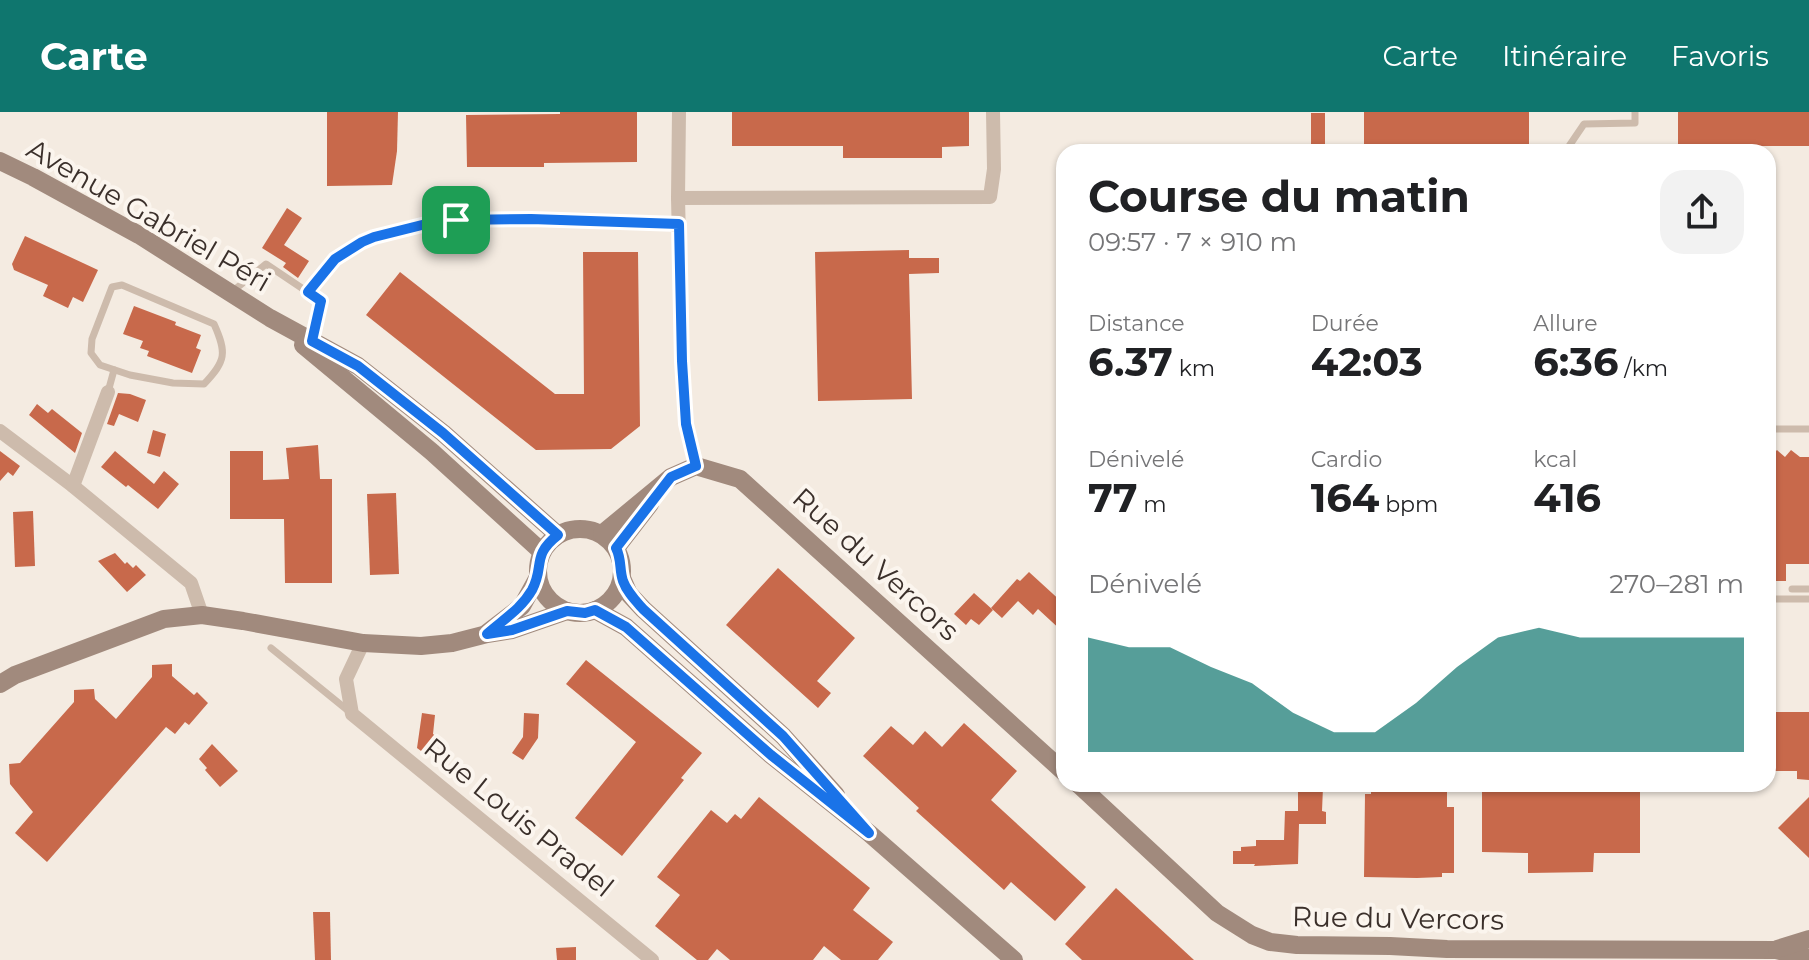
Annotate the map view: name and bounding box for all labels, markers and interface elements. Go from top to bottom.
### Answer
text: Carte [40,33,148,80]
text: Carte [1382,39,1458,73]
text: Itinéraire [1502,39,1627,73]
text: Favoris [1671,39,1769,73]
street label: Avenue Gabriel Péri [21,131,277,299]
text: Course du matin [1088,169,1470,223]
button: share [1660,170,1744,254]
pin [422,186,490,254]
icon: arrive [434,198,478,242]
text: 09:57 · 7 × 910 m [1088,226,1297,258]
text: Distance [1088,310,1185,337]
text: Durée [1311,310,1379,337]
text: Allure [1533,310,1598,337]
text: 6.37 [1088,337,1173,386]
text: 42:03 [1311,337,1423,386]
text: 6:36 [1533,337,1618,386]
text: km [1173,355,1215,382]
text: /km [1618,355,1668,382]
text: Dénivelé [1088,446,1184,473]
text: Cardio [1311,446,1382,473]
text: kcal [1533,446,1577,473]
text: 77 [1088,473,1138,522]
text: 164 [1311,473,1379,522]
text: 416 [1533,473,1601,522]
street label: Rue du Vercors [786,480,966,648]
text: m [1138,491,1167,518]
text: bpm [1379,491,1438,518]
text: Dénivelé [1088,568,1202,600]
text: 270–281 m [1609,568,1744,600]
street label: Rue Louis Pradel [417,730,621,904]
street label: Rue du Vercors [1292,899,1504,937]

